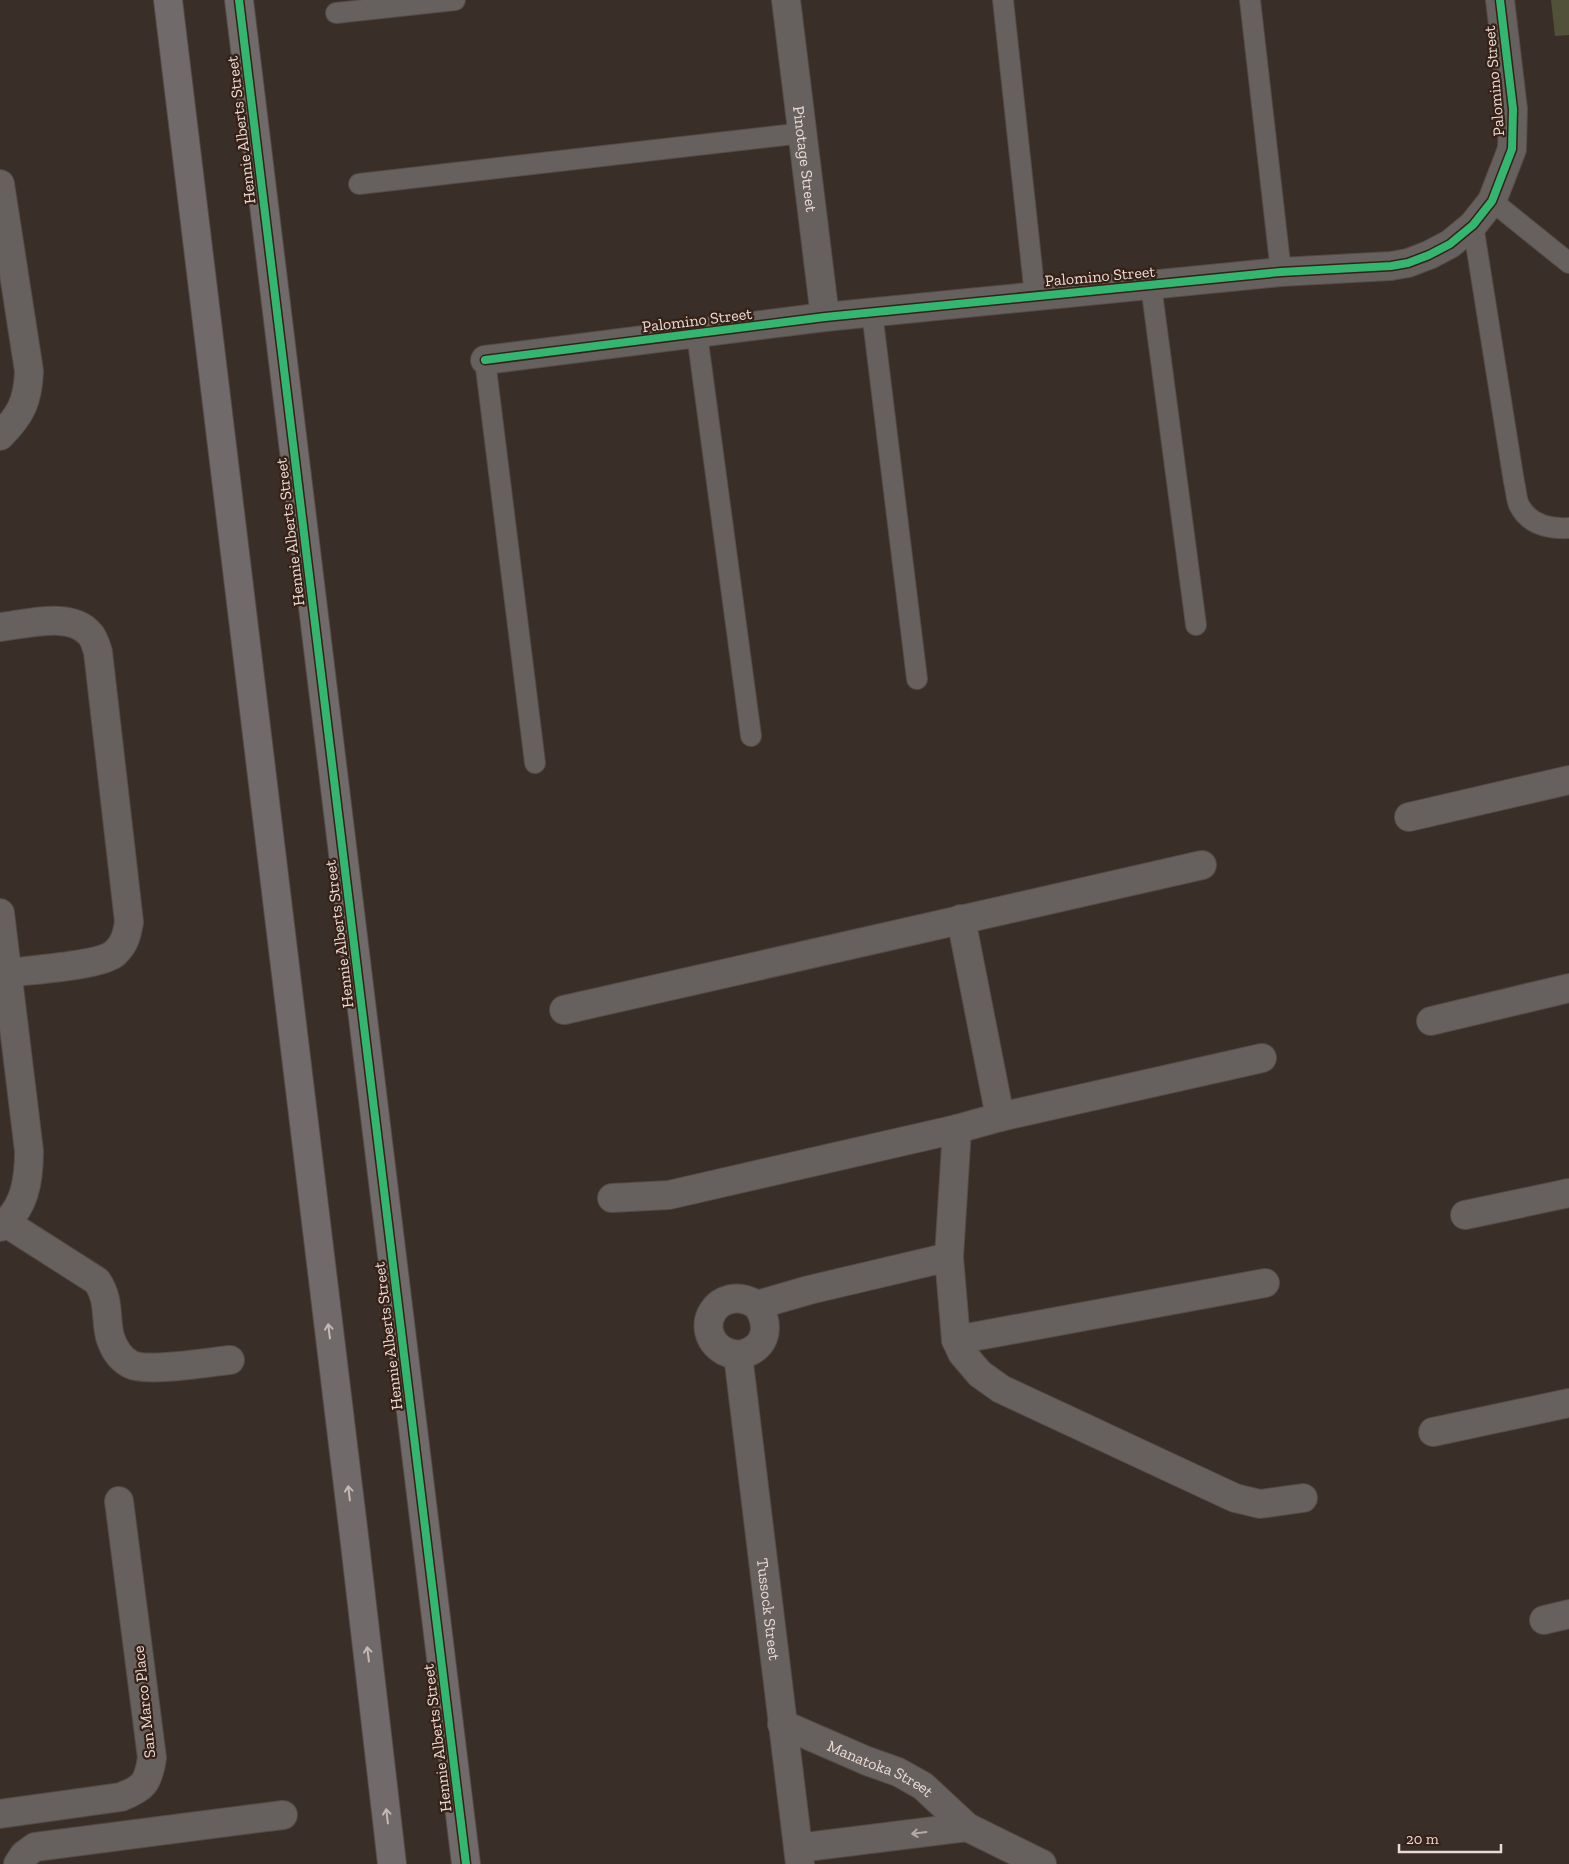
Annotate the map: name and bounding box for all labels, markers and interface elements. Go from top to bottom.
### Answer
street label: Palomino Street [1480,25,1508,137]
street label: Hennie Alberts Street [222,55,260,205]
street label: Pinotage Street [790,105,821,213]
street label: Palomino Street [1044,262,1156,290]
street label: Palomino Street [641,304,753,336]
street label: Hennie Alberts Street [271,457,309,607]
street label: Hennie Alberts Street [320,859,358,1009]
street label: Hennie Alberts Street [369,1261,407,1411]
one-way arrow [324,1324,334,1340]
one-way arrow [344,1485,354,1501]
street label: Tussock Street [753,1557,785,1661]
street label: San Marco Place [129,1645,159,1759]
one-way arrow [363,1646,373,1662]
street label: Hennie Alberts Street [418,1663,456,1813]
street label: Manatoka Street [825,1736,938,1801]
one-way arrow [382,1808,392,1824]
scale bar [1399,1822,1502,1854]
one-way arrow [911,1828,927,1838]
text: 20 m [1406,1830,1439,1848]

